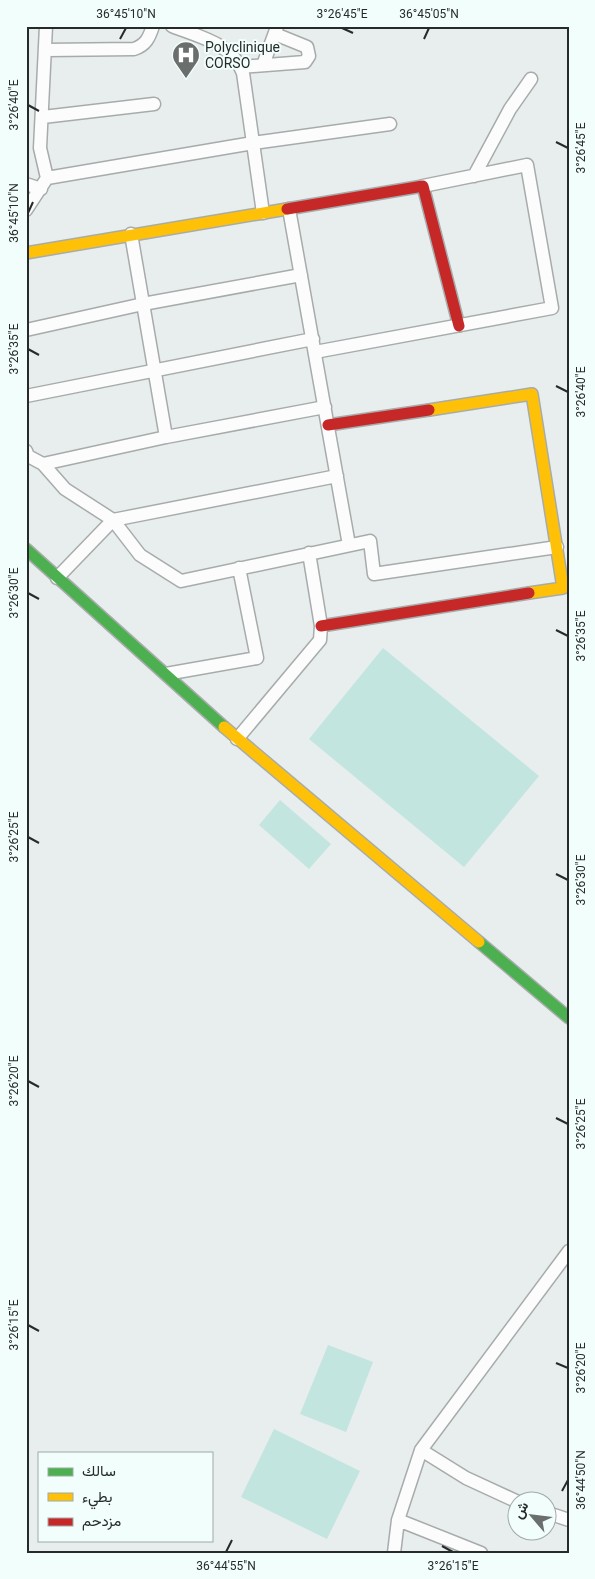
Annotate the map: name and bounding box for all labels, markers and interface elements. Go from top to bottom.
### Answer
text: 36°45'10"N [96,7,156,21]
text: 3°26'45"E [317,7,368,21]
text: 36°45'05"N [399,7,459,21]
place label: Polyclinique CORSO [205,39,280,71]
hospital icon: Polyclinique CORSO [171,40,201,79]
text: 3°26'40"E [7,79,21,130]
text: 3°26'45"E [574,122,588,173]
text: 36°45'10"N [7,183,21,243]
text: 3°26'35"E [7,323,21,374]
text: 3°26'40"E [574,366,588,417]
text: 3°26'30"E [7,567,21,618]
text: 3°26'35"E [574,610,588,661]
text: 3°26'25"E [7,811,21,862]
text: 3°26'30"E [574,854,588,905]
text: 3°26'20"E [7,1055,21,1106]
text: 3°26'25"E [574,1098,588,1149]
text: 3°26'15"E [7,1299,21,1350]
text: 3°26'20"E [574,1342,588,1393]
text: 36°44'50"N [574,1450,588,1510]
legend [38,1452,212,1542]
text: سالك [82,1462,116,1480]
text: بطيء [82,1488,112,1510]
north arrow [508,1492,558,1542]
text: ش [510,1499,532,1522]
text: مزدحم [82,1512,121,1531]
text: 36°44'55"N [196,1559,256,1573]
text: 3°26'15"E [428,1559,479,1573]

